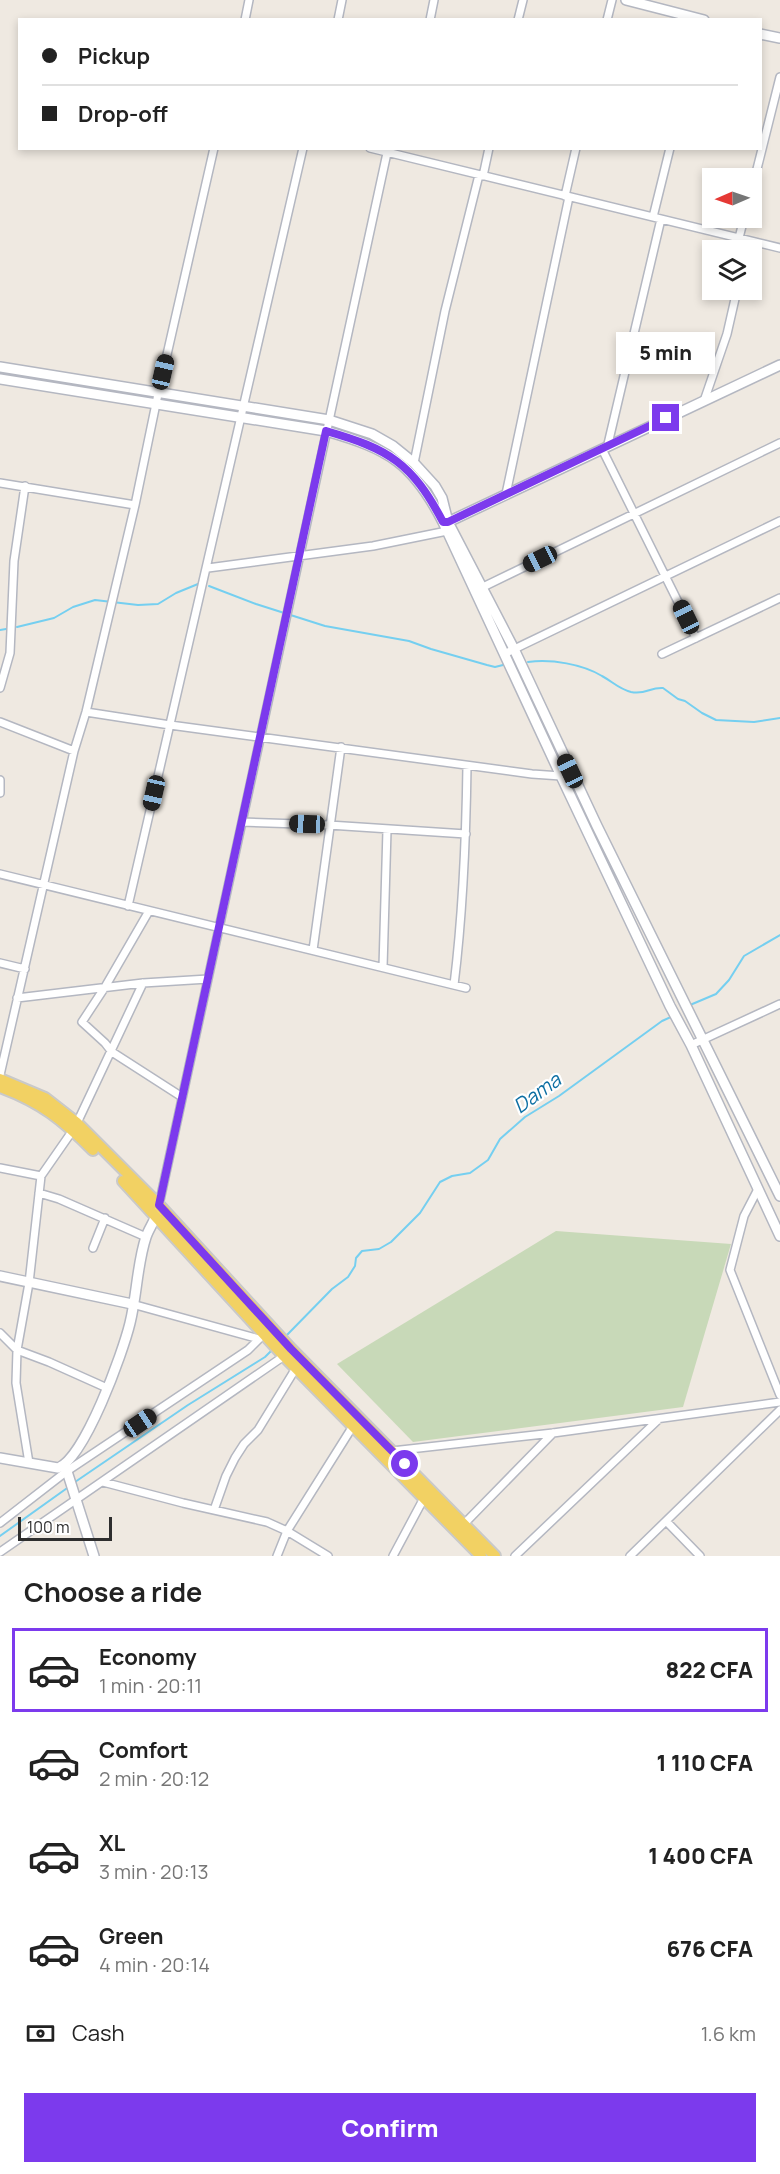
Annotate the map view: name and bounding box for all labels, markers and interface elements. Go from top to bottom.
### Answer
text: Pickup [78,41,150,71]
text: Drop-off [78,99,168,129]
north arrow [702,168,762,228]
map controls [702,168,762,300]
button: layers [702,240,762,300]
callout: 5 min [616,331,716,373]
text: 5 min [639,339,692,366]
car [150,352,176,392]
route end [652,404,679,431]
car [520,543,560,575]
car [670,597,702,637]
car [554,751,586,791]
car [141,773,167,813]
car [289,814,325,834]
water label: Dama [507,1066,567,1119]
car [120,1405,160,1441]
route start [391,1450,418,1477]
scale bar [18,1514,112,1542]
text: 100 m [27,1516,70,1538]
text: Choose a ride [24,1573,202,1610]
text: Economy [99,1642,197,1672]
icon: car [27,1643,81,1697]
text: 822 CFA [665,1655,753,1685]
text: 1 min · 20:11 [99,1672,202,1699]
text: Comfort [99,1735,188,1765]
icon: car [27,1736,81,1790]
text: 1 110 CFA [657,1748,753,1778]
text: 2 min · 20:12 [99,1765,209,1792]
text: XL [99,1828,125,1858]
icon: car [27,1829,81,1883]
text: 1 400 CFA [648,1841,753,1871]
text: 3 min · 20:13 [99,1858,209,1885]
text: Green [99,1921,164,1951]
icon: car [27,1922,81,1976]
text: 676 CFA [666,1934,753,1964]
text: 4 min · 20:14 [99,1951,210,1978]
icon: cash [24,2017,57,2050]
text: Cash [72,2018,125,2048]
text: 1.6 km [701,2020,756,2047]
button: Confirm [24,2093,756,2162]

